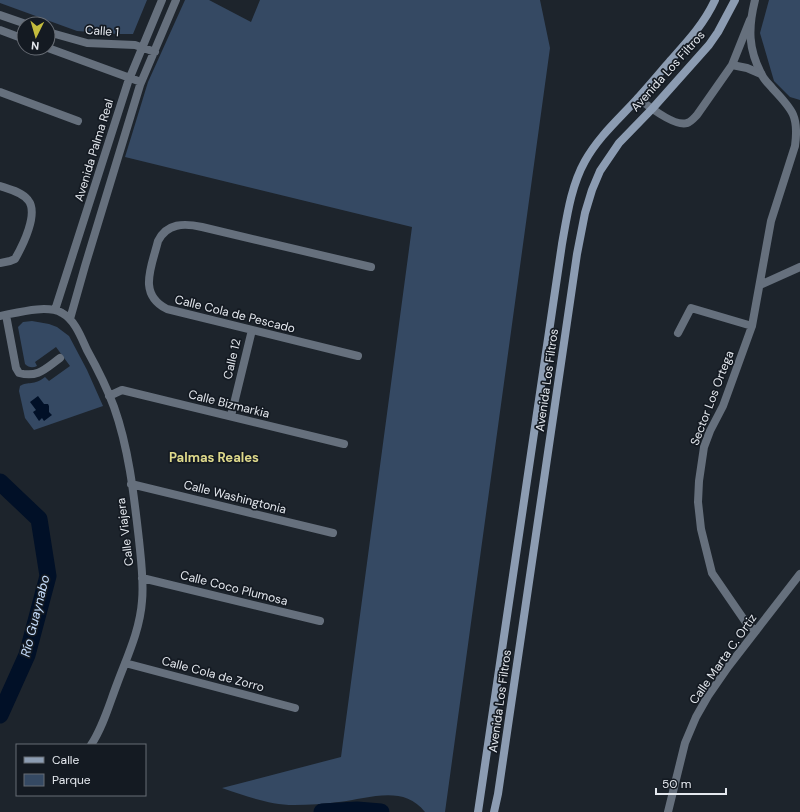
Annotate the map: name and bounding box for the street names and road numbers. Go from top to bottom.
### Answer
street label: Calle 1 [84,22,120,40]
street label: Avenida Los Filtros [627,27,709,115]
street label: Avenida Palma Real [71,97,117,203]
street label: Calle Cola de Pescado [173,291,297,337]
street label: Avenida Los Filtros [532,328,562,432]
street label: Calle 12 [220,337,244,381]
street label: Sector Los Ortega [687,348,737,448]
street label: Calle Bizmarkia [187,386,271,422]
street label: Calle Washingtonia [182,476,288,518]
street label: Calle Viajera [113,497,137,567]
street label: Calle Coco Plumosa [179,567,289,609]
street label: Calle Marta C. Ortiz [686,611,760,707]
street label: Avenida Los Filtros [485,649,515,753]
street label: Calle Cola de Zorro [160,653,266,695]

